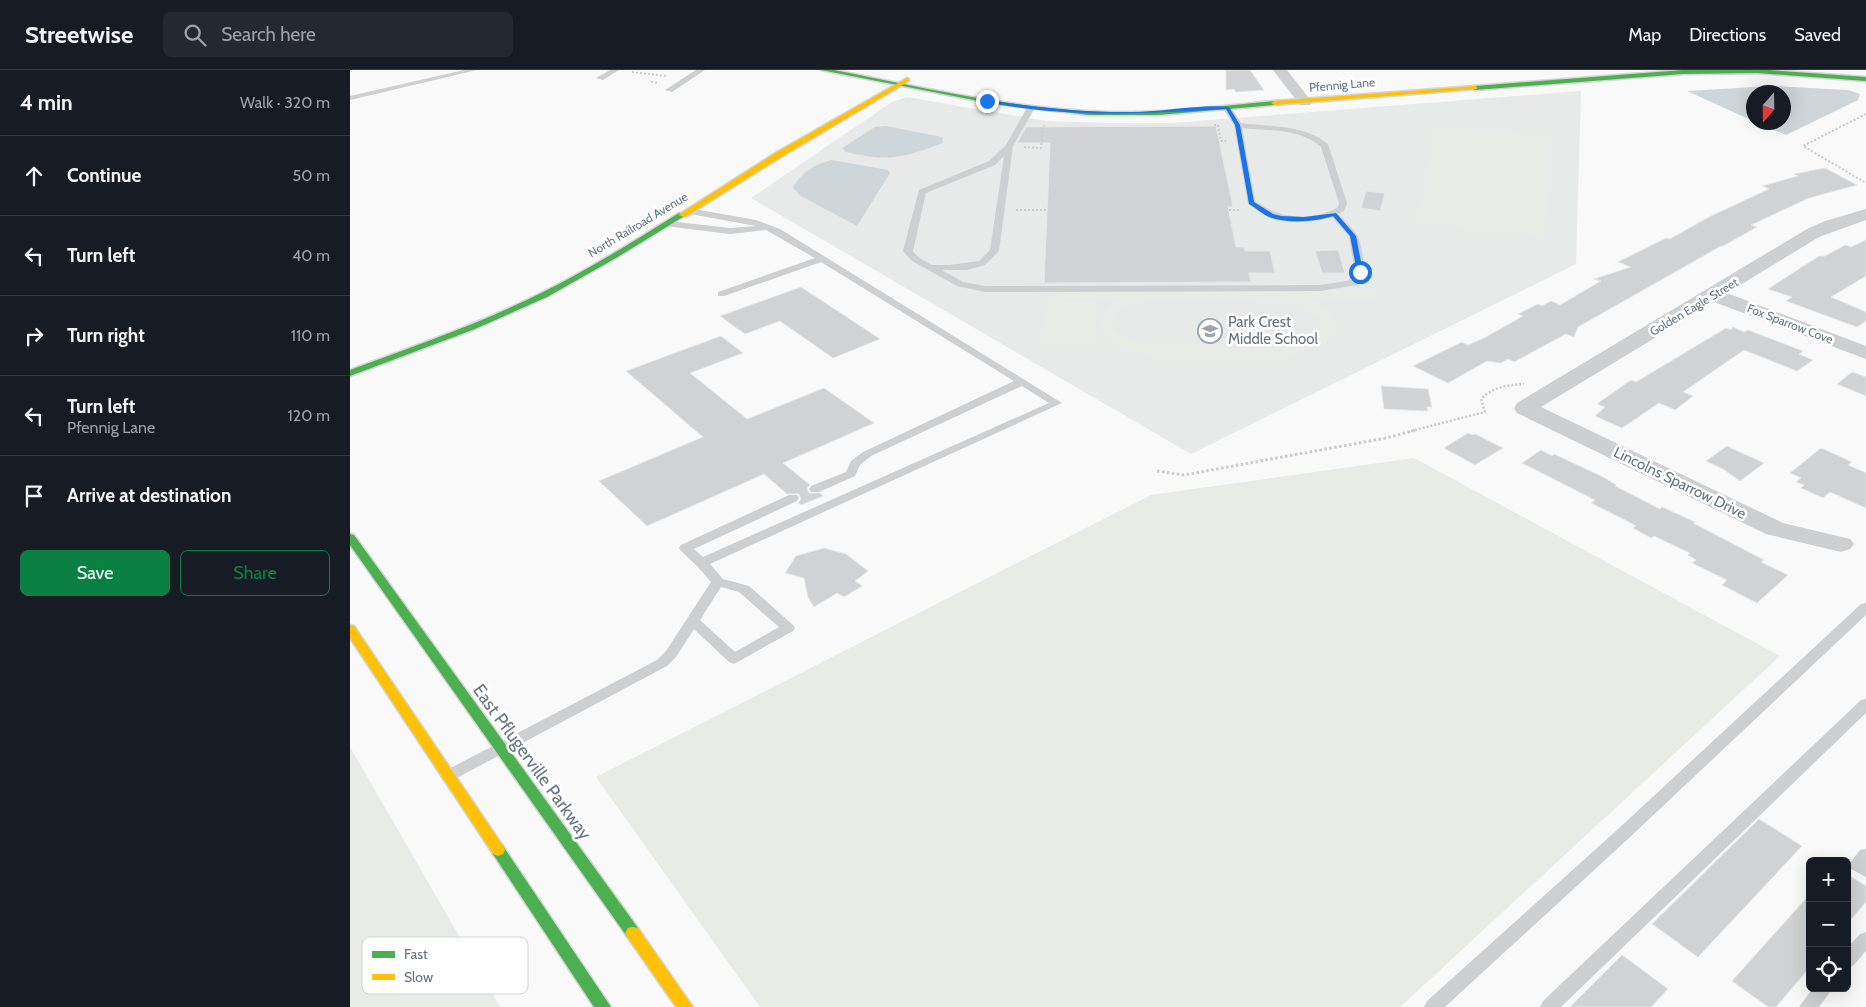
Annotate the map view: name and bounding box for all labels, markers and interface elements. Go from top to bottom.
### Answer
search box [163,12,513,57]
text: Streetwise [25,20,133,49]
icon: search [181,21,209,49]
text: Search here [221,23,316,46]
text: Map [1628,24,1661,46]
text: Directions [1689,24,1766,46]
text: Saved [1794,24,1841,46]
street label: Pfennig Lane [1308,74,1376,95]
north arrow [1746,85,1791,130]
text: 4 min [20,90,73,115]
route end [976,90,999,113]
text: Walk · 320 m [240,93,330,112]
icon: ahead [20,162,48,190]
text: Continue [67,164,141,187]
text: 50 m [293,166,330,185]
street label: North Railroad Avenue [585,189,690,260]
icon: left [20,242,48,270]
text: Turn left [67,244,135,267]
text: 40 m [292,246,330,265]
route start [1349,261,1372,284]
street label: Golden Eagle Street [1647,274,1741,339]
street label: Fox Sparrow Cove [1745,300,1835,347]
place label: Park Crest Middle School [1228,313,1319,348]
school or university icon: Park Crest Middle School [1197,318,1223,344]
icon: right [20,322,48,350]
text: Turn right [67,324,145,347]
text: 110 m [291,326,330,345]
text: Turn left [67,395,135,418]
icon: left [20,402,48,430]
text: 120 m [288,406,330,425]
text: Pfennig Lane [67,418,155,437]
street label: Lincolns Sparrow Drive [1611,443,1749,523]
icon: arrive [20,482,48,510]
text: Arrive at destination [67,484,231,507]
button: Save [20,550,170,596]
button: Share [180,550,330,596]
street label: East Pflugerville Parkway [468,680,596,844]
map controls [1806,857,1851,992]
button: + [1806,857,1851,902]
button: − [1806,902,1851,947]
legend [362,937,528,994]
text: Fast [404,945,428,963]
button: locate [1806,947,1851,992]
text: Slow [404,968,433,986]

